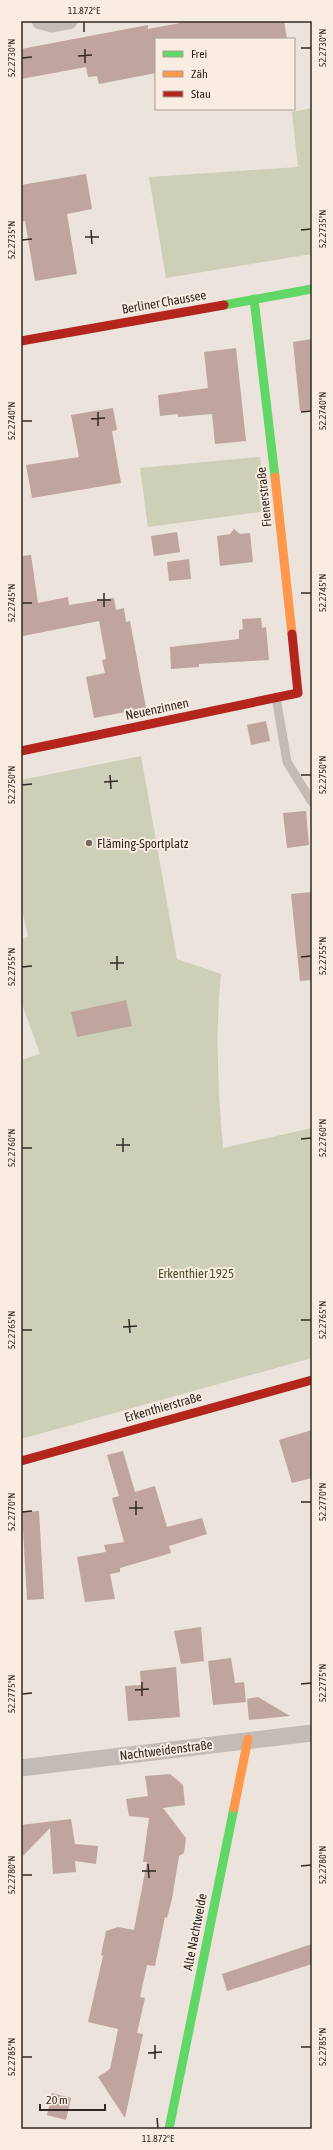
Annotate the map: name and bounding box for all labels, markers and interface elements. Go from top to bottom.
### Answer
text: 11.872°E [68,5,101,16]
text: 52.2730°N [317,29,328,67]
legend [155,38,295,110]
text: 52.2730°N [6,39,17,77]
text: Frei [191,47,207,61]
text: Zäh [191,67,208,81]
text: Stau [191,87,211,101]
text: 52.2735°N [317,210,328,248]
text: 52.2735°N [6,221,17,259]
street label: Berliner Chaussee [121,287,208,317]
text: 52.2740°N [317,392,328,430]
text: 52.2740°N [6,402,17,440]
street label: Fienerstraße [253,466,275,528]
text: 52.2745°N [317,574,328,612]
text: 52.2745°N [6,584,17,622]
street label: Neuenzinnen [124,695,190,723]
text: 52.2750°N [317,756,328,794]
text: 52.2750°N [6,766,17,804]
place label: Fläming-Sportplatz [97,836,189,851]
marker: Fläming-Sportplatz [84,838,94,848]
text: 52.2755°N [317,937,328,975]
text: 52.2755°N [6,948,17,986]
text: 52.2760°N [317,1119,328,1157]
text: 52.2760°N [6,1129,17,1167]
park label: Erkenthier 1925 [158,1266,234,1281]
text: 52.2765°N [317,1301,328,1339]
text: 52.2765°N [6,1311,17,1349]
street label: Erkenthierstraße [123,1389,204,1425]
text: 52.2770°N [317,1483,328,1521]
text: 52.2770°N [6,1493,17,1531]
text: 52.2775°N [317,1664,328,1702]
text: 52.2775°N [6,1675,17,1713]
street label: Nachtweidenstraße [119,1737,213,1763]
text: 52.2780°N [317,1846,328,1884]
text: 52.2780°N [6,1856,17,1894]
street label: Alte Nachtweide [180,1892,210,1972]
text: 52.2785°N [317,2028,328,2066]
text: 52.2785°N [6,2038,17,2076]
scale bar [40,2086,105,2112]
text: 20 m [46,2093,68,2107]
text: 11.872°E [142,2133,175,2144]

